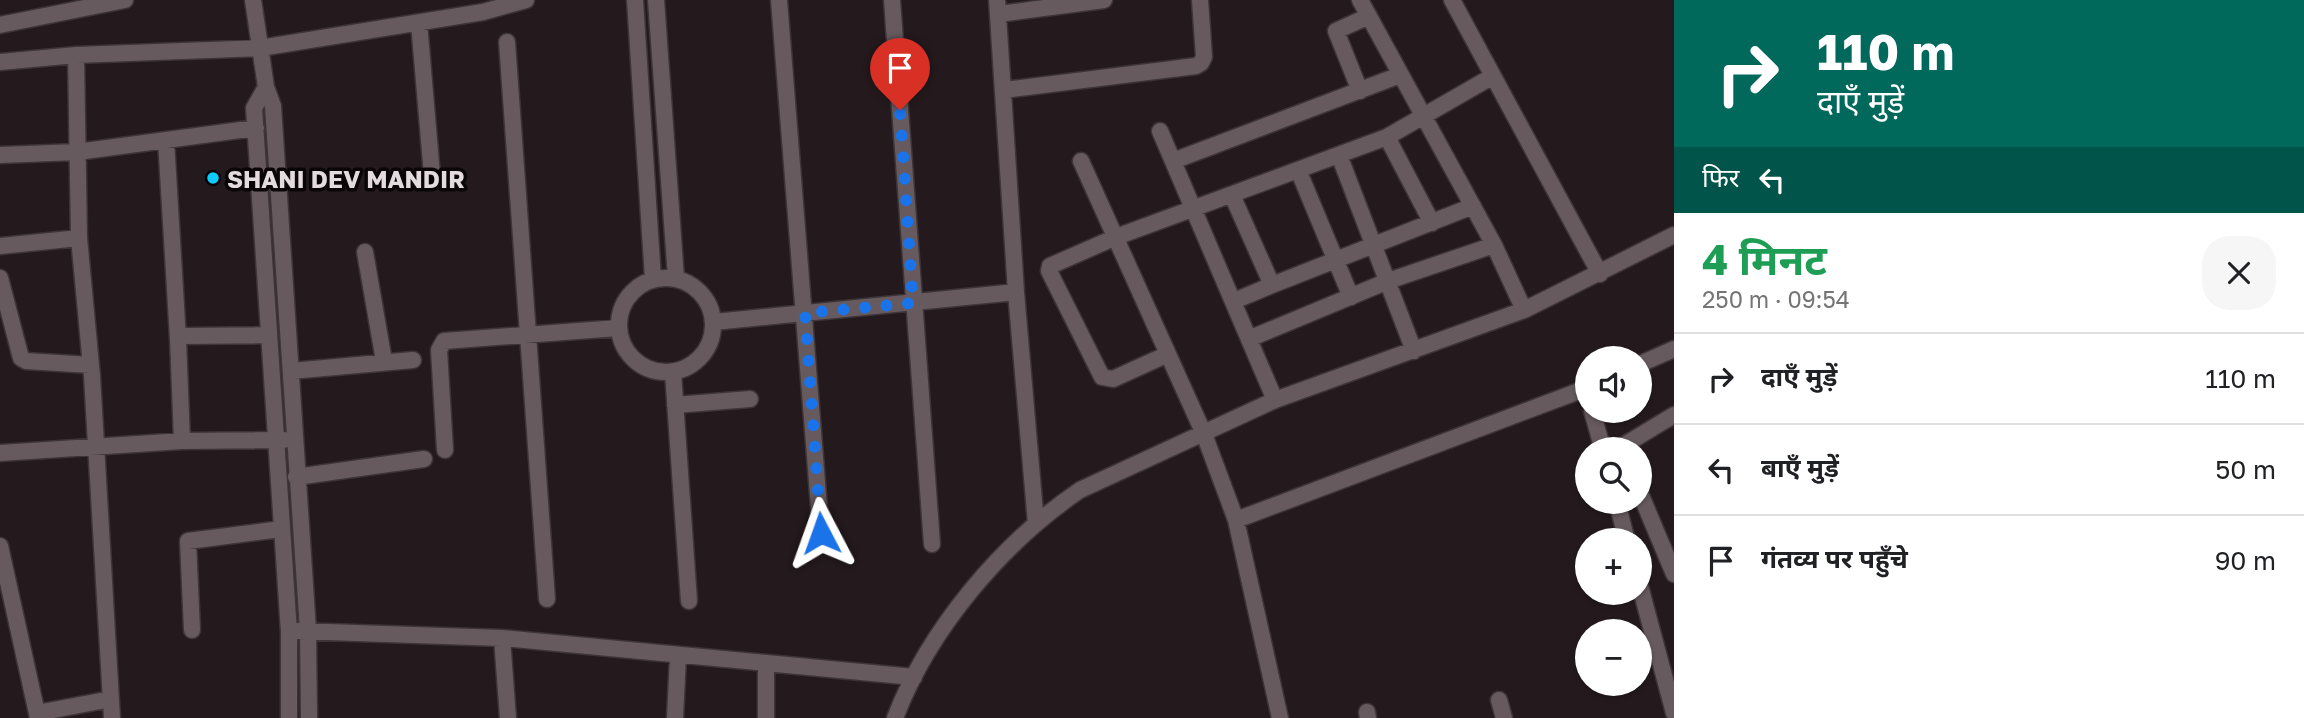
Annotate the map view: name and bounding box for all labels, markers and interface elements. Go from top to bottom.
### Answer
text: 110 m [1817,22,1954,81]
icon: right [1702,28,1793,119]
pin [870,38,930,110]
icon: arrive [881,49,919,87]
text: दाएँ मुड़ें [1817,82,1904,120]
icon: left [1753,161,1791,199]
text: फिर [1702,162,1739,193]
place label: SHANI DEV MANDIR [227,164,465,193]
marker: SHANI DEV MANDIR [205,170,221,186]
text: 4 मिनट [1702,234,1827,284]
button: close [2202,236,2276,310]
text: 250 m · 09:54 [1702,285,1850,313]
map controls [1575,346,1652,696]
button: sound [1575,346,1652,423]
icon: right [1702,360,1740,398]
text: दाएँ मुड़ें [1761,361,1837,392]
text: 110 m [2205,363,2276,394]
button: search [1575,437,1652,514]
icon: left [1702,451,1740,489]
text: बाएँ मुड़ें [1761,452,1839,483]
text: 50 m [2215,454,2276,485]
position arrow [784,496,858,570]
button: + [1575,528,1652,605]
icon: arrive [1702,542,1740,580]
text: गंतव्य पर पहुँचे [1761,543,1908,574]
text: 90 m [2215,545,2276,576]
button: − [1575,619,1652,696]

